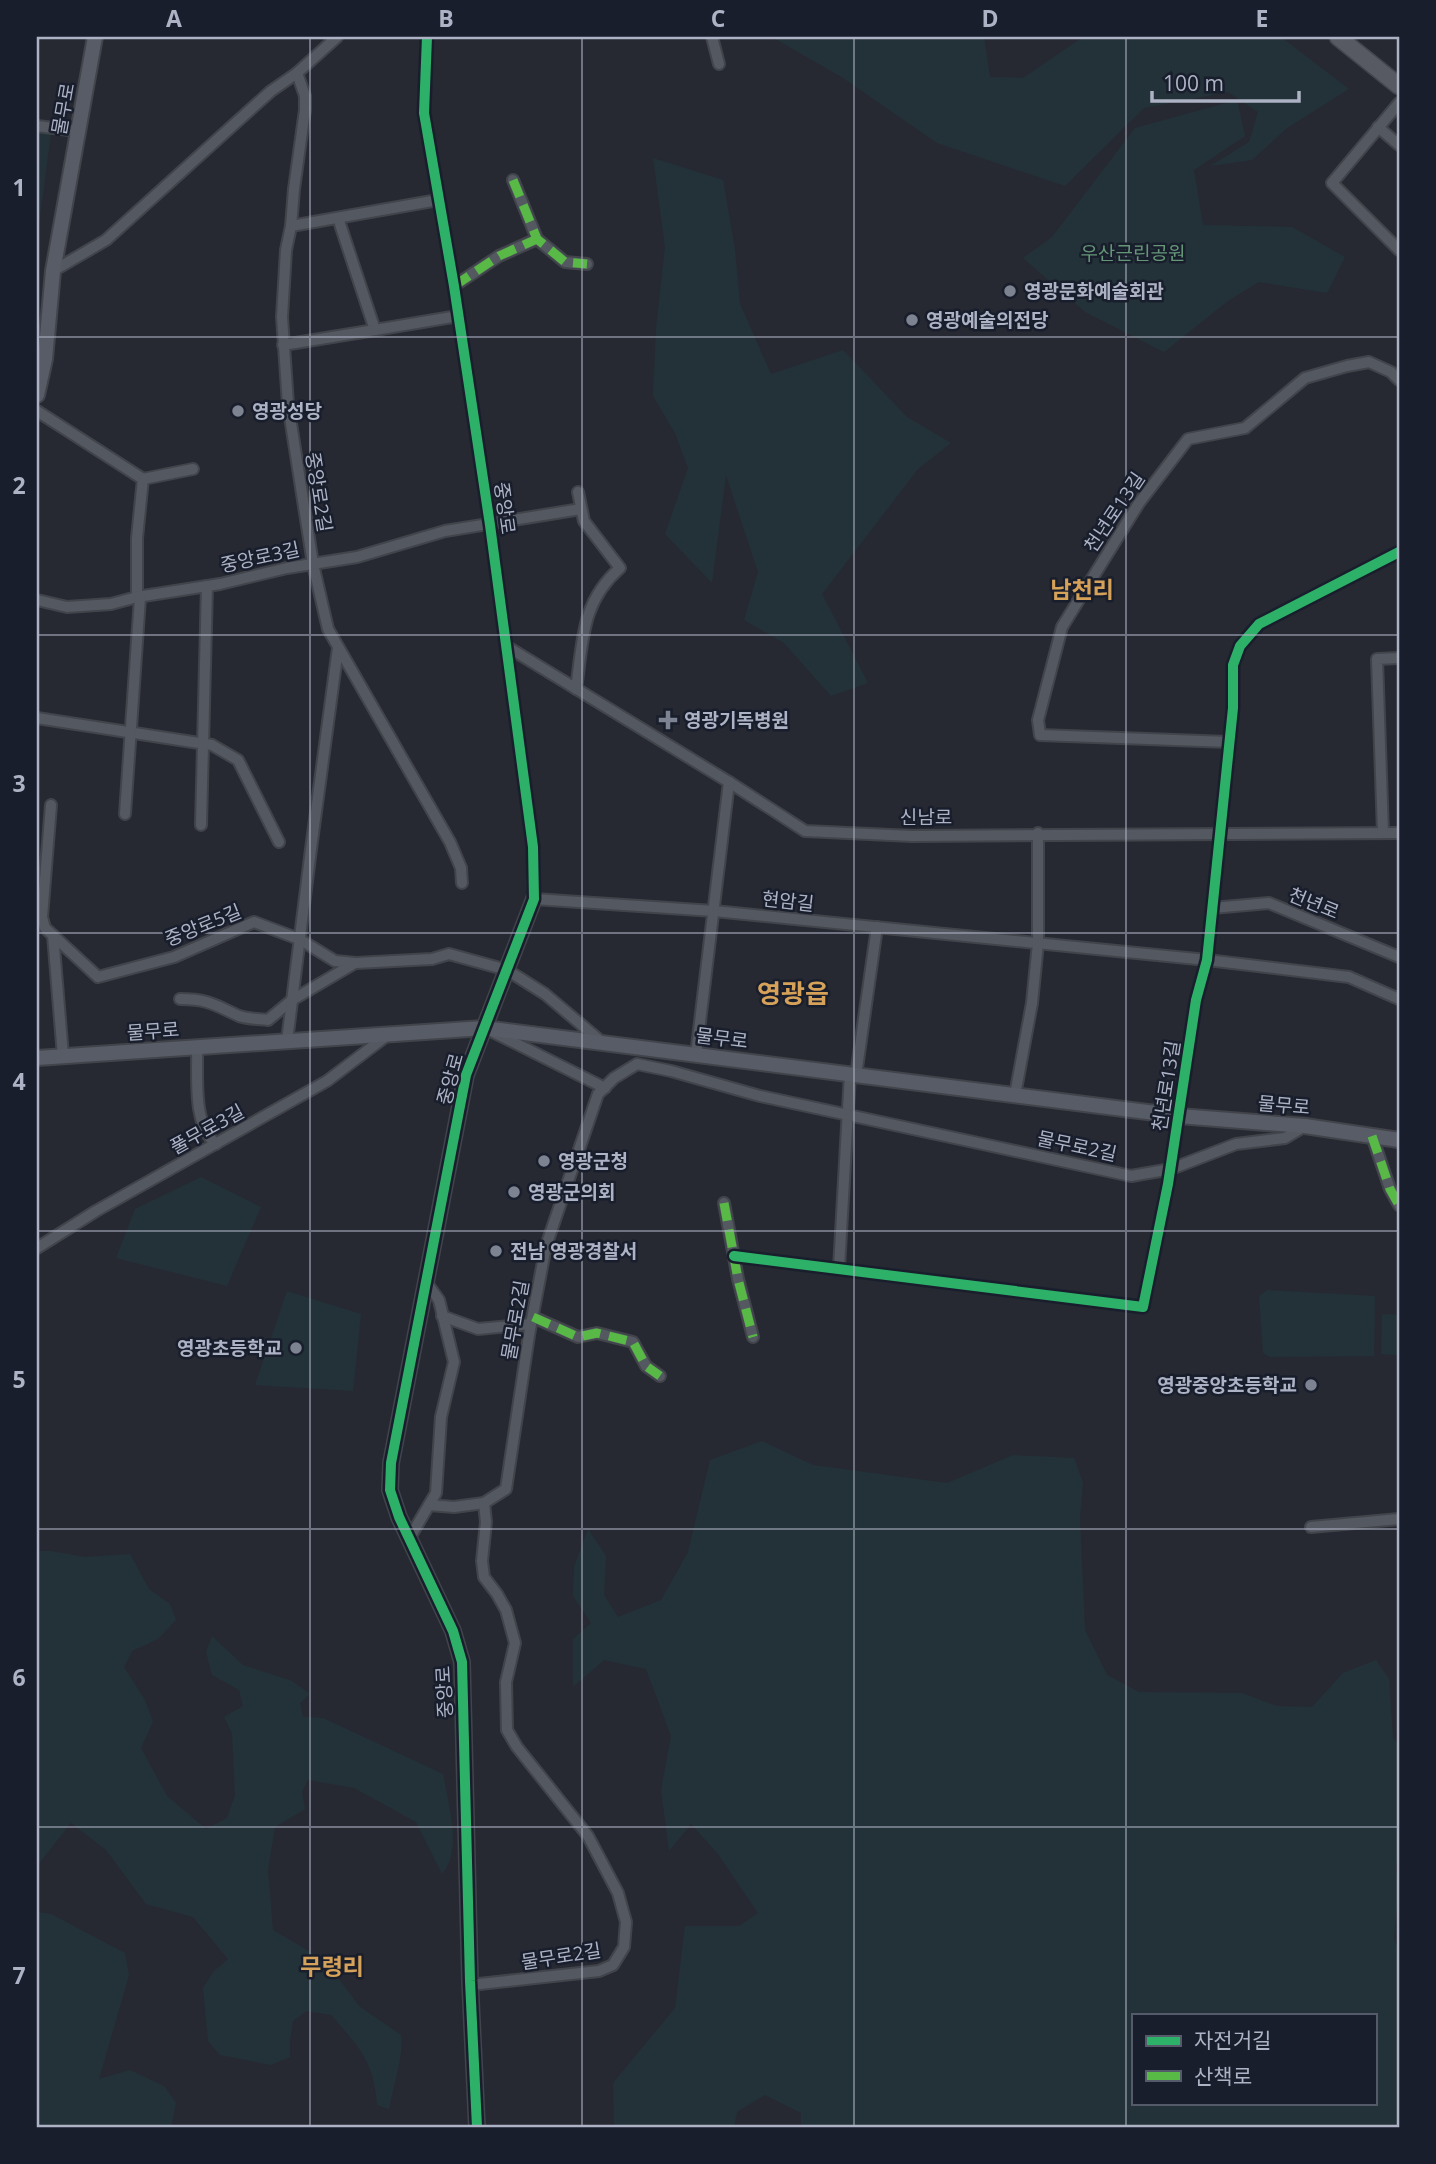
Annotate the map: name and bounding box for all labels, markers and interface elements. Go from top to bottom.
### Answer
text: A [166,2,182,34]
text: B [438,2,454,34]
text: C [711,2,725,34]
text: D [981,2,999,34]
text: E [1256,2,1268,34]
scale bar [1152,60,1300,104]
text: 100 m [1163,69,1224,97]
street label: 물무로 [46,81,80,137]
text: 1 [12,171,26,203]
park label: 우산근린공원 [1081,240,1185,266]
place label: 영광문화예술회관 [1024,278,1164,304]
marker: 영광문화예술회관 [1002,283,1018,299]
place label: 영광예술의전당 [926,307,1049,333]
marker: 영광예술의전당 [904,312,920,328]
place label: 영광성당 [252,398,322,424]
marker: 영광성당 [230,403,246,419]
street label: 중앙로2길 [300,450,338,534]
street label: 천년로13길 [1078,467,1150,557]
text: 2 [12,469,26,501]
street label: 중앙로 [488,480,522,536]
street label: 중앙로3길 [218,536,302,578]
district label: 남천리 [1050,573,1114,605]
place label: 영광기독병원 [684,707,789,733]
marker: 영광기독병원 [658,710,678,730]
text: 3 [12,767,26,799]
street label: 신남로 [900,804,952,830]
street label: 천년로 [1285,881,1343,925]
street label: 현암길 [761,885,815,917]
street label: 중앙로5길 [161,898,245,952]
district label: 영광읍 [757,975,829,1011]
street label: 물무로 [126,1016,180,1046]
street label: 물무로 [694,1022,750,1054]
street label: 천년로13길 [1146,1039,1186,1133]
street label: 중앙로 [431,1050,469,1108]
text: 4 [12,1065,26,1097]
street label: 물무로 [1257,1090,1311,1120]
street label: 풀무로3길 [165,1098,249,1160]
street label: 물무로2길 [1035,1125,1119,1167]
place label: 영광군청 [558,1148,628,1174]
marker: 영광군청 [536,1153,552,1169]
place label: 영광군의회 [528,1179,615,1205]
marker: 영광군의회 [506,1184,522,1200]
place label: 전남 영광경찰서 [510,1238,637,1264]
marker: 전남 영광경찰서 [488,1243,504,1259]
street label: 물무로2길 [495,1278,535,1362]
place label: 영광초등학교 [177,1335,282,1361]
marker: 영광초등학교 [288,1340,304,1356]
text: 5 [12,1363,26,1395]
place label: 영광중앙초등학교 [1157,1372,1297,1398]
marker: 영광중앙초등학교 [1303,1377,1319,1393]
text: 6 [12,1661,26,1693]
street label: 중앙로 [430,1665,458,1719]
street label: 물무로2길 [519,1937,603,1975]
district label: 무령리 [300,1950,364,1982]
text: 7 [12,1959,26,1991]
legend [1132,2014,1376,2104]
text: 자전거길 [1194,2026,1271,2054]
text: 산책로 [1194,2062,1252,2090]

